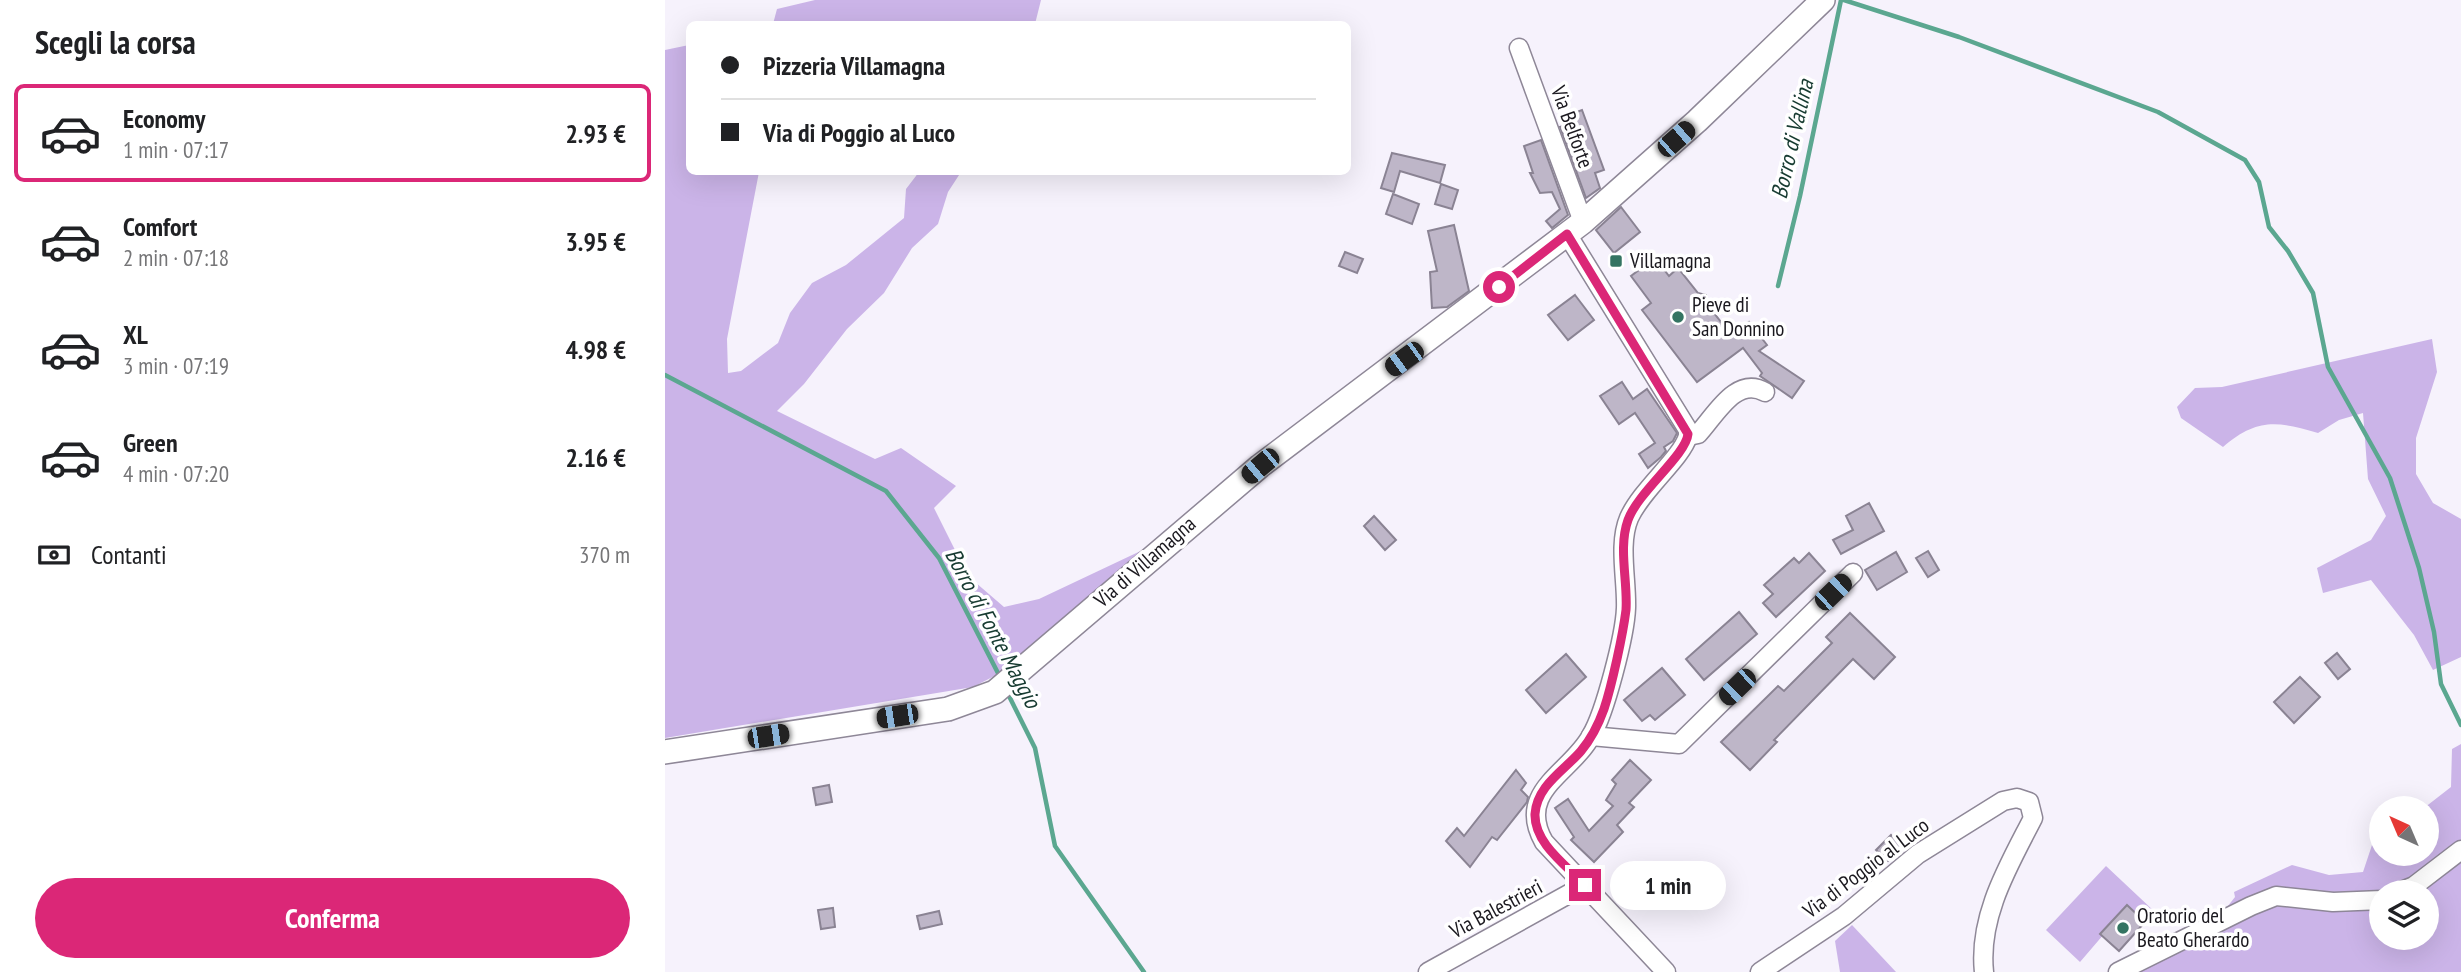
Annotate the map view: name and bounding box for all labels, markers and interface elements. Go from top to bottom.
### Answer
text: Scegli la corsa [35,21,196,63]
text: Pizzeria Villamagna [763,49,945,82]
water label: Borro di Vallina [1764,75,1820,201]
street label: Via Belforte [1545,81,1600,172]
icon: car [39,102,102,165]
text: Economy [123,102,205,135]
text: Via di Poggio al Luco [763,116,955,149]
text: 2.93 € [565,117,626,150]
car [1654,117,1699,161]
text: 1 min · 07:17 [123,135,229,164]
icon: car [39,210,102,273]
text: Comfort [123,210,197,243]
text: 3.95 € [565,225,626,258]
text: 2 min · 07:18 [123,243,229,272]
place label: Villamagna [1629,247,1711,274]
marker: Villamagna [1608,253,1624,269]
route start [1483,271,1515,303]
place label: Pieve di San Donnino [1692,291,1784,342]
marker: Pieve di San Donnino [1670,309,1686,325]
icon: car [39,318,102,381]
text: XL [123,318,148,351]
text: 4.98 € [565,333,626,366]
car [1381,338,1428,380]
text: 3 min · 07:19 [123,351,229,380]
icon: car [39,426,102,489]
text: Green [123,426,178,459]
text: 2.16 € [565,441,626,474]
car [1238,444,1283,488]
text: 4 min · 07:20 [123,459,229,488]
street label: Via di Villamagna [1088,510,1201,614]
icon: cash [35,536,73,574]
text: Contanti [91,538,167,571]
text: 370 m [579,540,630,569]
water label: Borro di Fonte Maggio [939,543,1049,714]
car [1811,570,1856,614]
car [1715,665,1760,709]
car [875,702,920,730]
car [746,722,791,750]
north arrow [2369,796,2439,866]
map controls [2369,796,2439,950]
street label: Via di Poggio al Luco [1797,811,1934,924]
callout: 1 min [1609,860,1725,910]
route end [1569,869,1601,901]
text: 1 min [1645,871,1691,900]
street label: Via Balestrieri [1444,873,1547,945]
button: Conferma [35,878,630,958]
button: layers [2369,880,2439,950]
place label: Oratorio del Beato Gherardo [2137,902,2249,953]
marker: Oratorio del Beato Gherardo [2115,920,2131,936]

